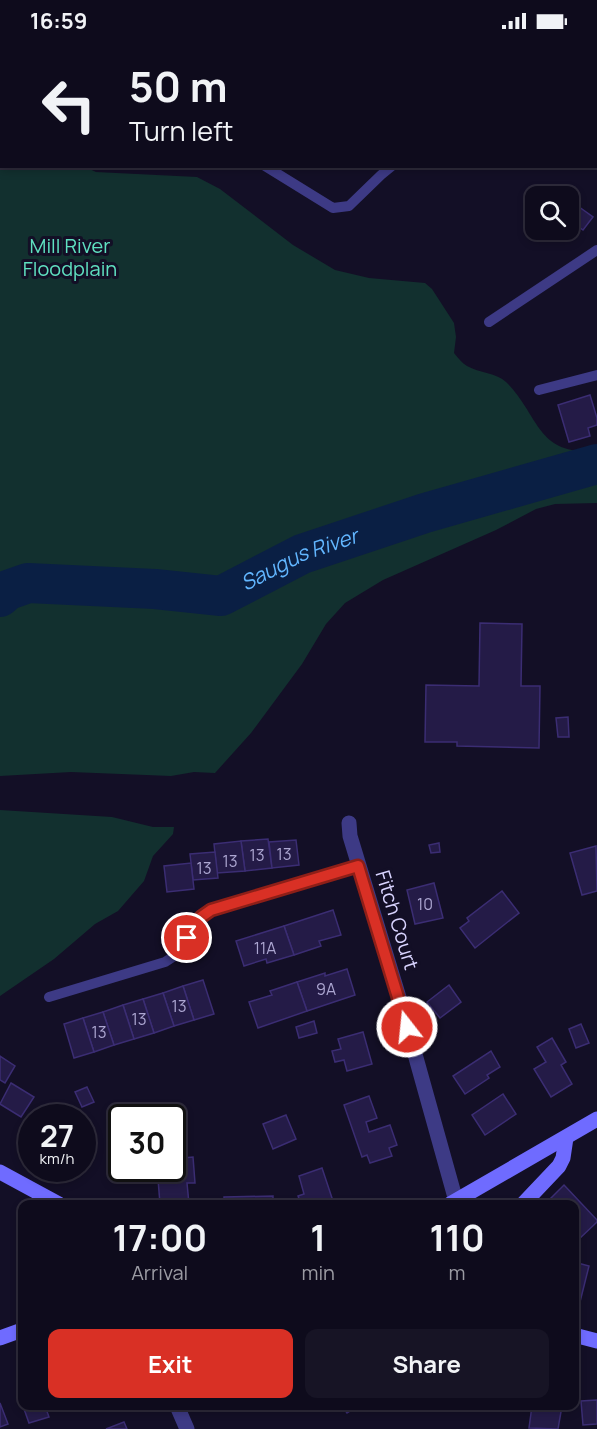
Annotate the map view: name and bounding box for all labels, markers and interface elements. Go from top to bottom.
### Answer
text: 16:59 [30,6,87,36]
text: 50 m [129,57,227,115]
icon: left [30,66,108,144]
text: Turn left [129,112,233,149]
map controls [525,186,579,240]
button: search [525,186,579,240]
park label: Mill River Floodplain [23,232,117,282]
water label: Saugus River [235,521,364,597]
house number: 13 [276,843,292,865]
house number: 13 [249,844,265,866]
house number: 13 [222,850,238,872]
house number: 13 [196,857,212,879]
street label: Fitch Court [370,867,425,973]
house number: 10 [417,893,433,915]
pin [161,912,212,963]
icon: arrive [170,921,203,954]
house number: 11A [254,937,276,959]
house number: 9A [316,978,336,1000]
house number: 13 [171,995,187,1017]
position arrow [375,995,439,1059]
house number: 13 [131,1008,147,1030]
house number: 13 [91,1021,107,1043]
speed limit sign: 30 [108,1104,186,1182]
text: 27 [40,1115,74,1156]
text: km/h [40,1148,74,1169]
text: 17:00 [112,1213,207,1262]
text: 1 [310,1213,326,1262]
text: 110 [429,1213,485,1262]
text: Arrival [131,1259,188,1286]
text: min [301,1259,335,1286]
text: m [449,1259,465,1286]
button: Exit [48,1329,293,1398]
button: Share [305,1329,549,1398]

